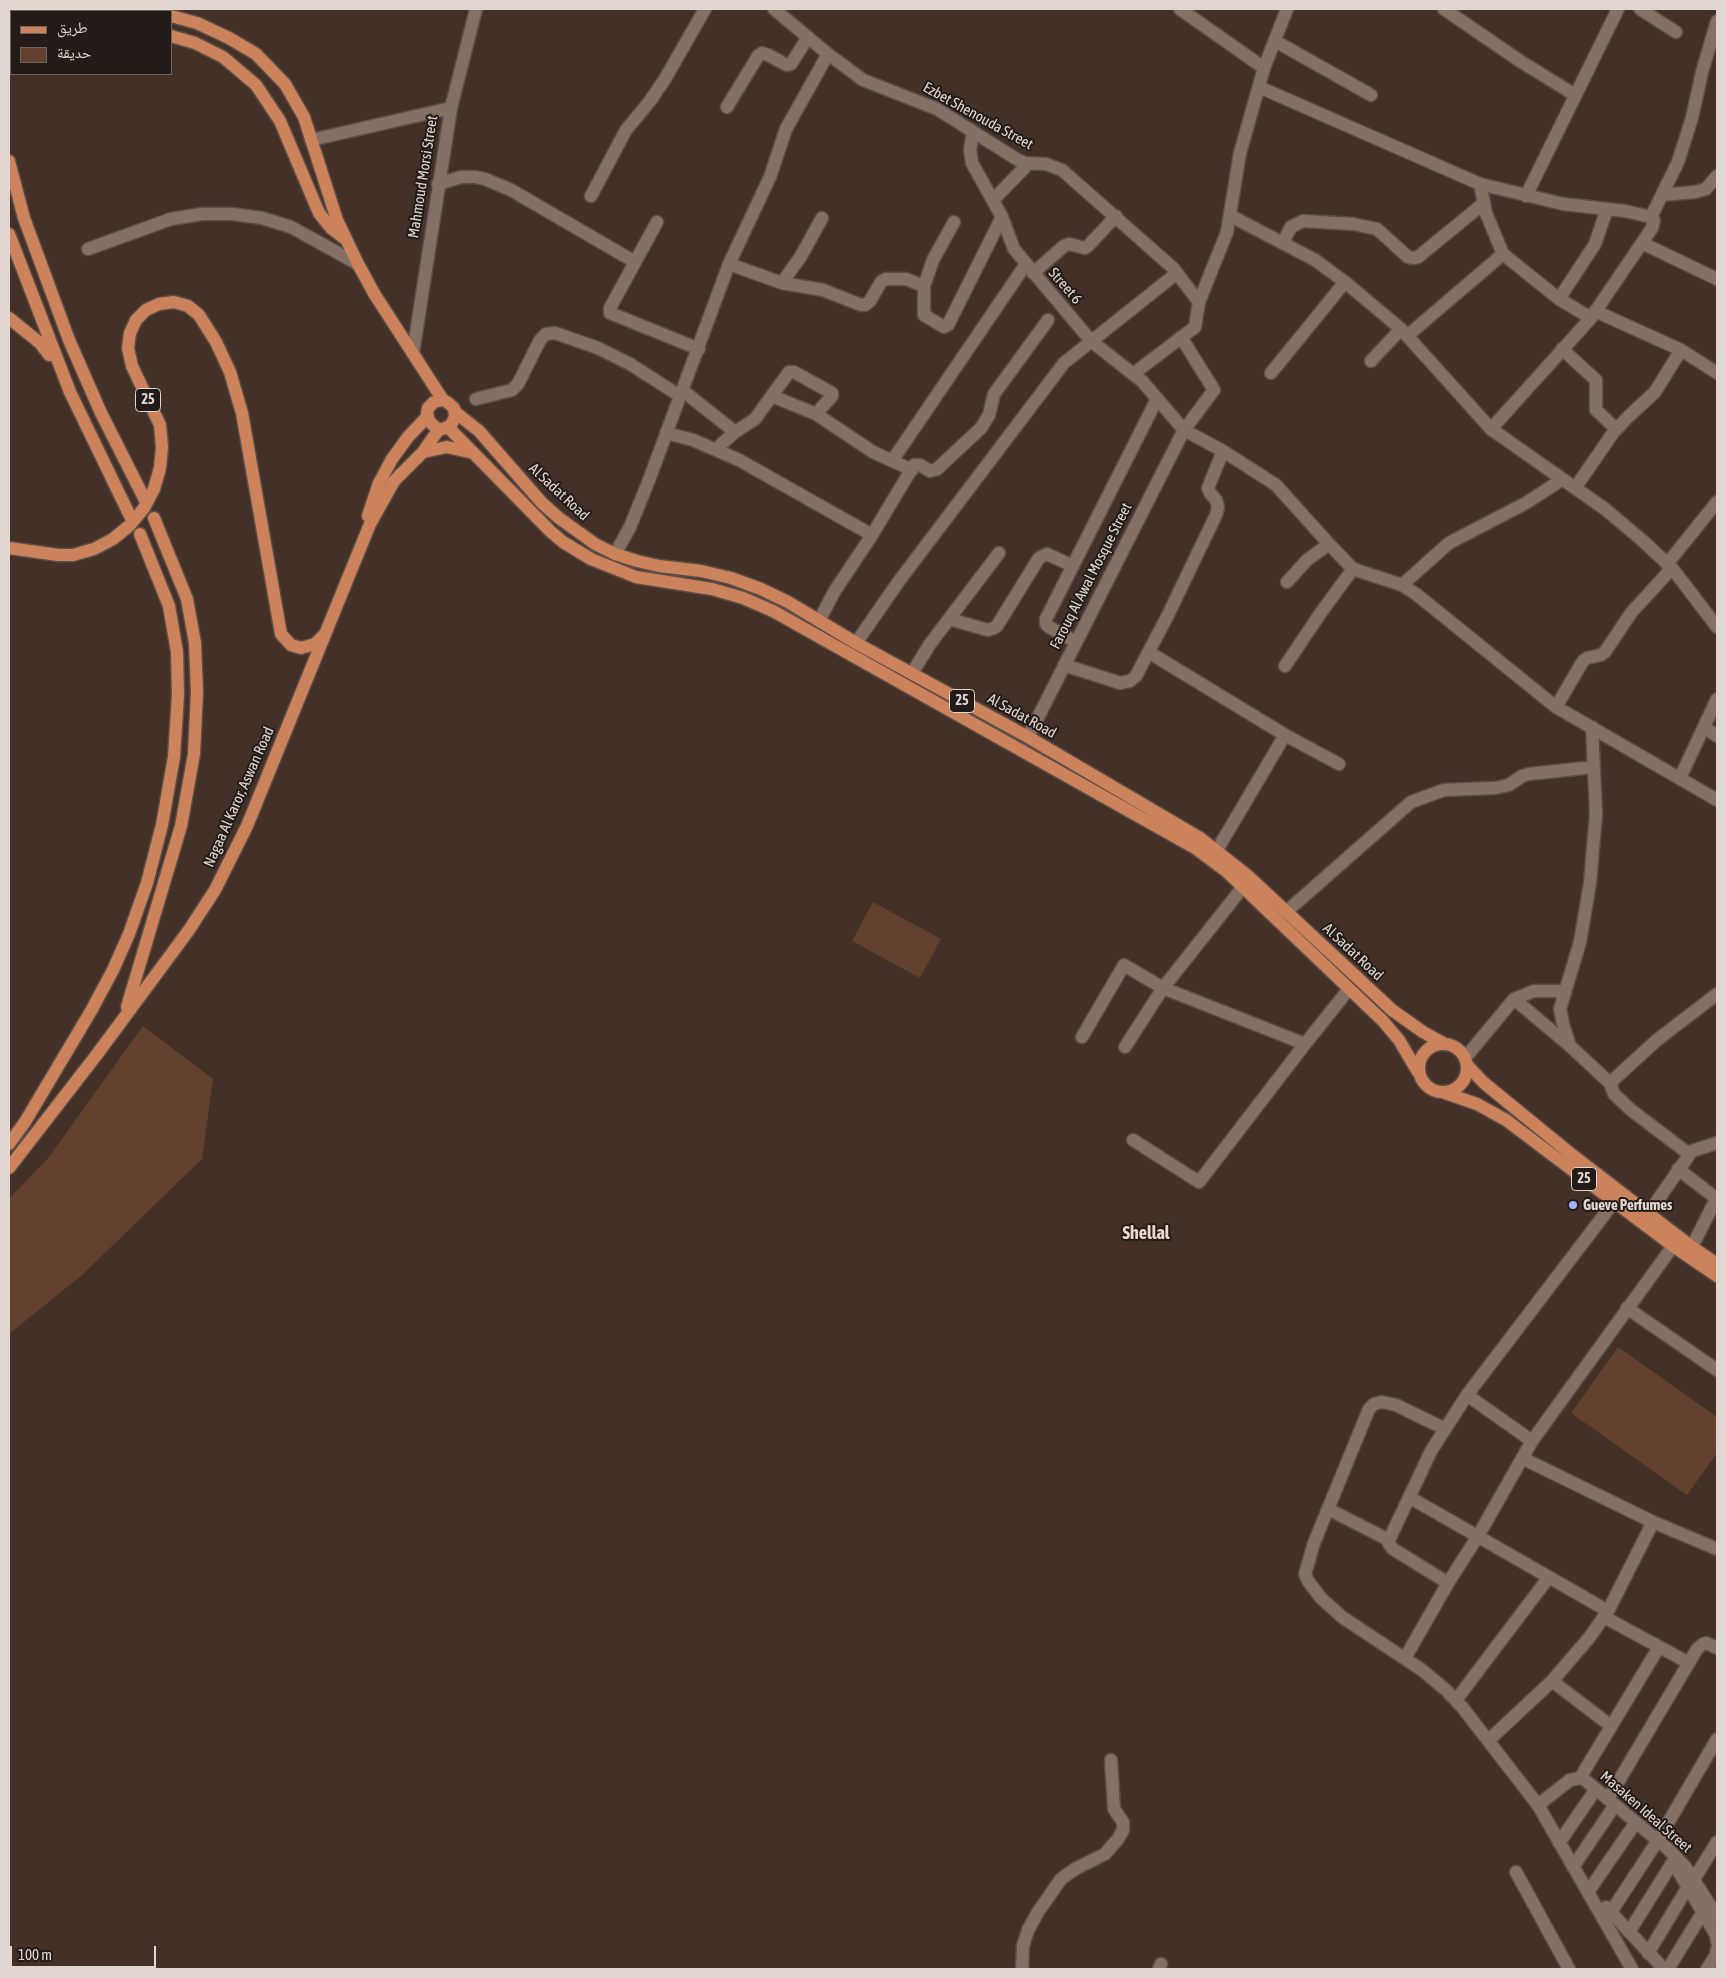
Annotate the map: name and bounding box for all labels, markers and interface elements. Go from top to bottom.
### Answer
legend [10,10,172,75]
text: طريق [57,19,88,36]
text: حديقة [57,44,91,61]
street label: Ezbet Shenouda Street [920,78,1036,154]
street label: Mahmoud Morsi Street [404,114,442,240]
street label: Street 6 [1044,264,1086,308]
road number: 25 [136,388,160,412]
street label: Al Sadat Road [525,460,593,524]
street label: Farouq Al Awal Mosque Street [1046,500,1136,652]
road number: 25 [950,689,974,712]
street label: Al Sadat Road [985,690,1059,742]
street label: Nagaa Al Karor, Aswan Road [200,724,278,870]
street label: Al Sadat Road [1319,920,1387,984]
road number: 25 [1572,1168,1596,1190]
place label: Gueve Perfumes [1583,1196,1672,1214]
marker: Gueve Perfumes [1567,1199,1579,1211]
district label: Shellal [1122,1222,1170,1244]
street label: Masaken Ideal Street [1597,1767,1695,1857]
scale bar [12,1936,159,1968]
text: 100 m [18,1946,52,1963]

